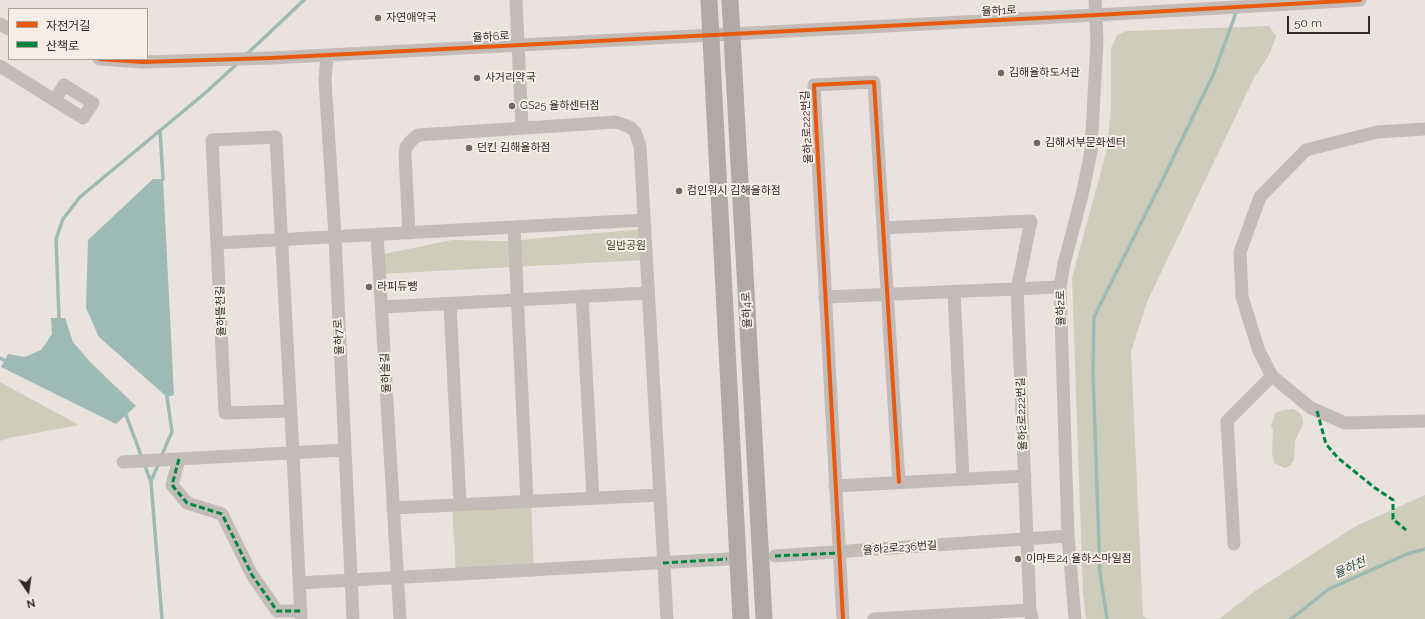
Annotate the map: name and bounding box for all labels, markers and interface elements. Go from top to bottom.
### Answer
street label: 율하1로 [981,3,1017,19]
legend [8,8,148,60]
scale bar [1289,8,1372,34]
place label: 자연애약국 [386,11,437,25]
marker: 자연애약국 [373,13,383,23]
text: 50 m [1294,16,1322,30]
text: 자전거길 [46,19,90,33]
street label: 율하6로 [472,29,510,45]
text: 산책로 [46,39,79,53]
place label: 김해율하도서관 [1009,66,1080,80]
marker: 김해율하도서관 [996,68,1006,78]
place label: 사거리약국 [485,71,536,85]
marker: 사거리약국 [472,73,482,83]
street label: 율하2로222번길 [798,90,816,164]
place label: GS25 율하센터점 [520,99,600,113]
marker: GS25 율하센터점 [507,101,517,111]
place label: 김해서부문화센터 [1045,136,1126,150]
marker: 김해서부문화센터 [1032,138,1042,148]
place label: 던킨 김해율하점 [477,141,551,155]
marker: 던킨 김해율하점 [464,143,474,153]
place label: 컴인워시 김해율하점 [687,184,781,198]
marker: 컴인워시 김해율하점 [674,186,684,196]
park label: 일반공원 [606,239,646,253]
place label: 라피듀뺑 [377,280,417,294]
marker: 라피듀뺑 [364,282,374,292]
street label: 율하뜰천길 [214,285,228,337]
street label: 율하2로 [1054,290,1068,326]
street label: 율하4로 [739,291,755,329]
street label: 율하7로 [331,319,347,355]
street label: 율하솔길 [378,352,394,394]
street label: 율하2로222번길 [1014,377,1030,451]
street label: 율하2로236번길 [862,539,938,557]
place label: 이마트24 율하스마일점 [1026,552,1132,566]
marker: 이마트24 율하스마일점 [1013,554,1023,564]
water label: 율하천 [1332,555,1368,581]
north arrow [8,571,48,611]
text: N [25,596,36,610]

